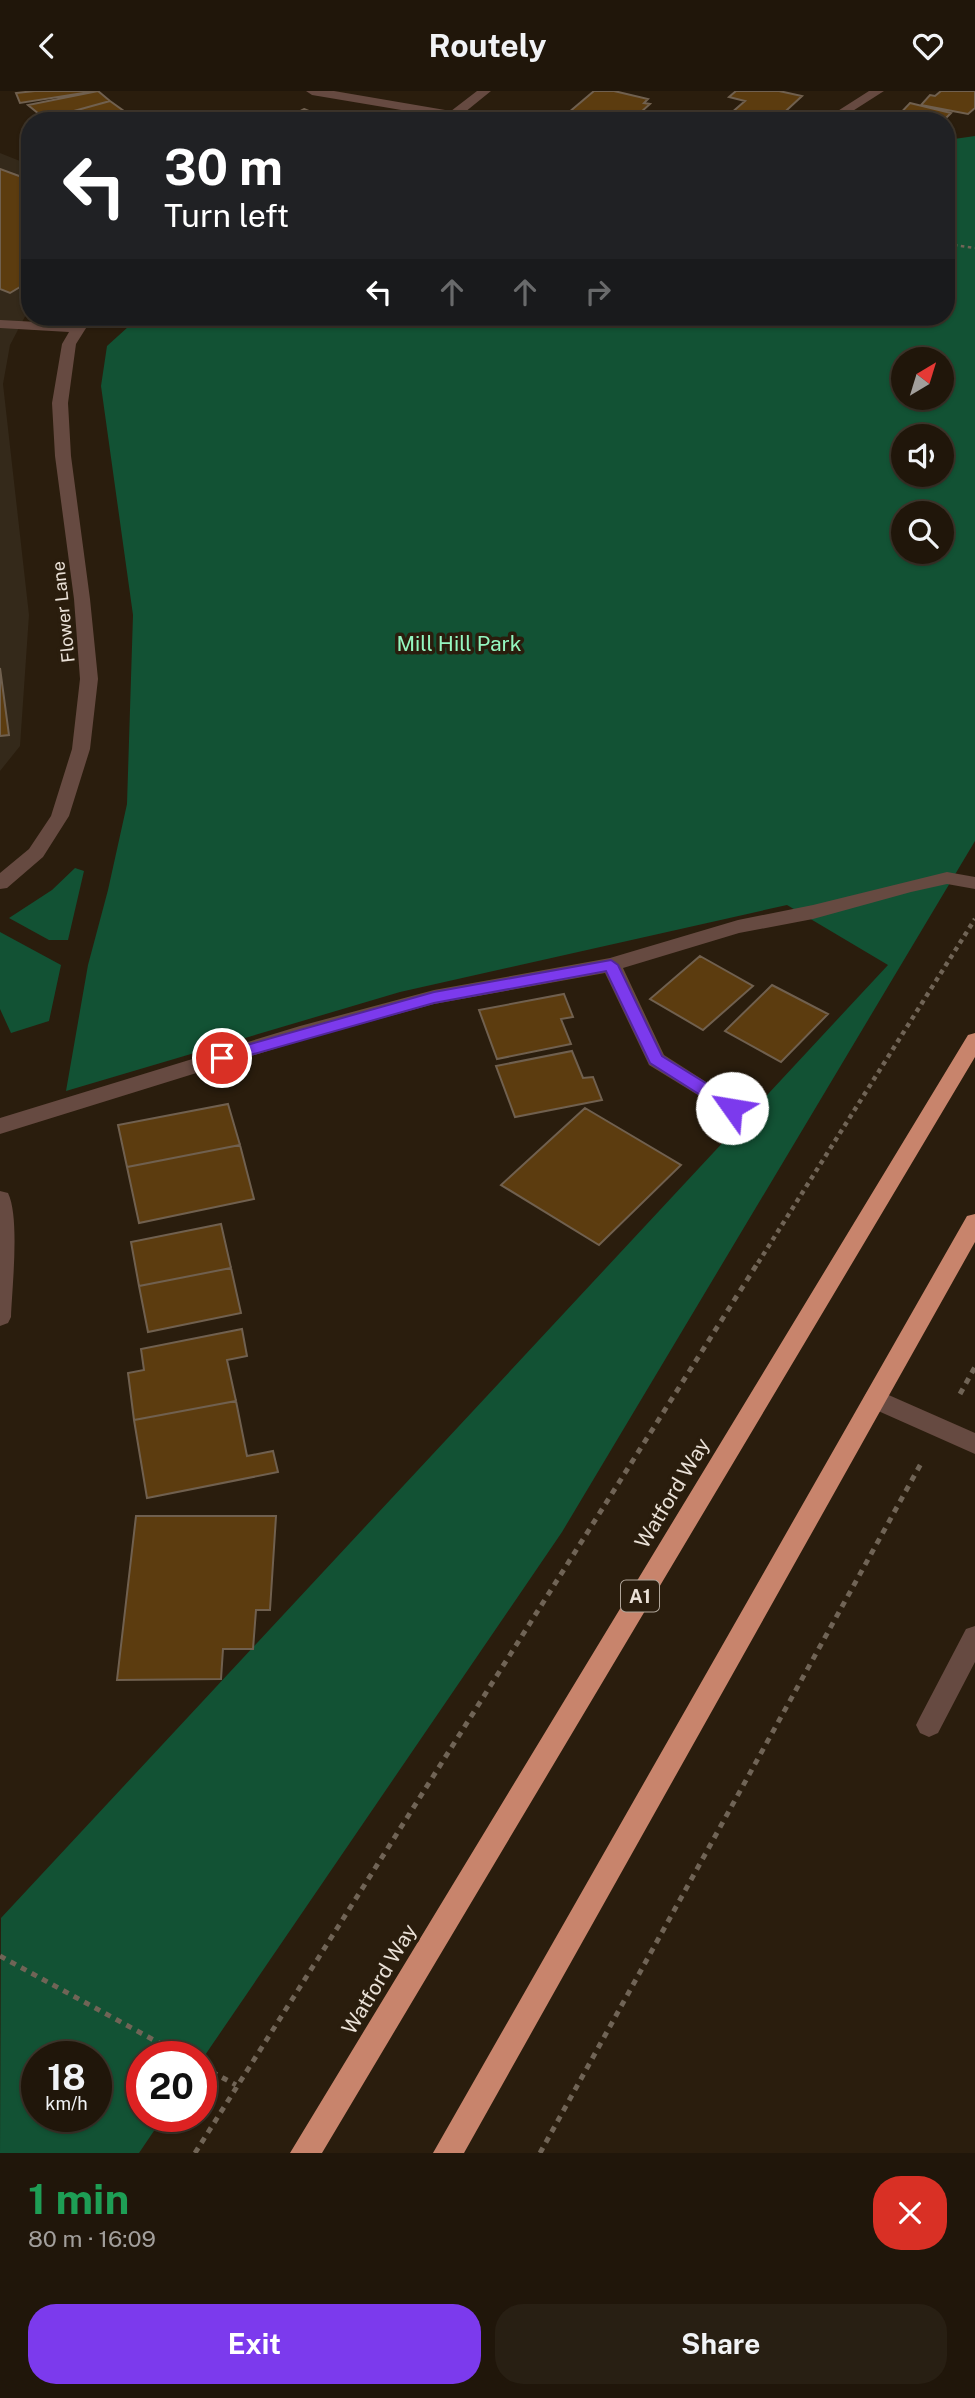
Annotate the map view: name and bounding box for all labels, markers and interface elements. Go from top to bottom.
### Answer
icon: back [28,27,66,65]
text: Routely [429,27,547,64]
icon: heart [909,27,947,65]
text: 30 m [164,138,283,196]
icon: left [49,140,140,231]
text: Turn left [164,197,289,234]
icon: left [360,273,398,311]
icon: ahead [433,273,471,311]
icon: ahead [506,273,544,311]
icon: right [579,273,617,311]
north arrow [891,347,954,409]
map controls [891,347,954,564]
button: sound [891,424,954,487]
button: search [891,501,954,564]
street label: Flower Lane [47,560,79,664]
park label: Mill Hill Park [396,631,522,656]
pin [192,1028,252,1088]
icon: arrive [203,1039,241,1077]
position arrow [695,1071,769,1145]
street label: Watford Way [629,1433,715,1553]
road number: A1 [621,1581,659,1611]
street label: Watford Way [336,1919,422,2039]
speed limit sign: 20 [126,2041,217,2132]
text: 18 [47,2057,86,2098]
text: km/h [45,2093,88,2114]
text: 1 min [28,2174,129,2223]
button: close [873,2176,947,2250]
text: 80 m · 16:09 [28,2225,156,2252]
button: Exit [28,2304,481,2384]
button: Share [495,2304,947,2384]

